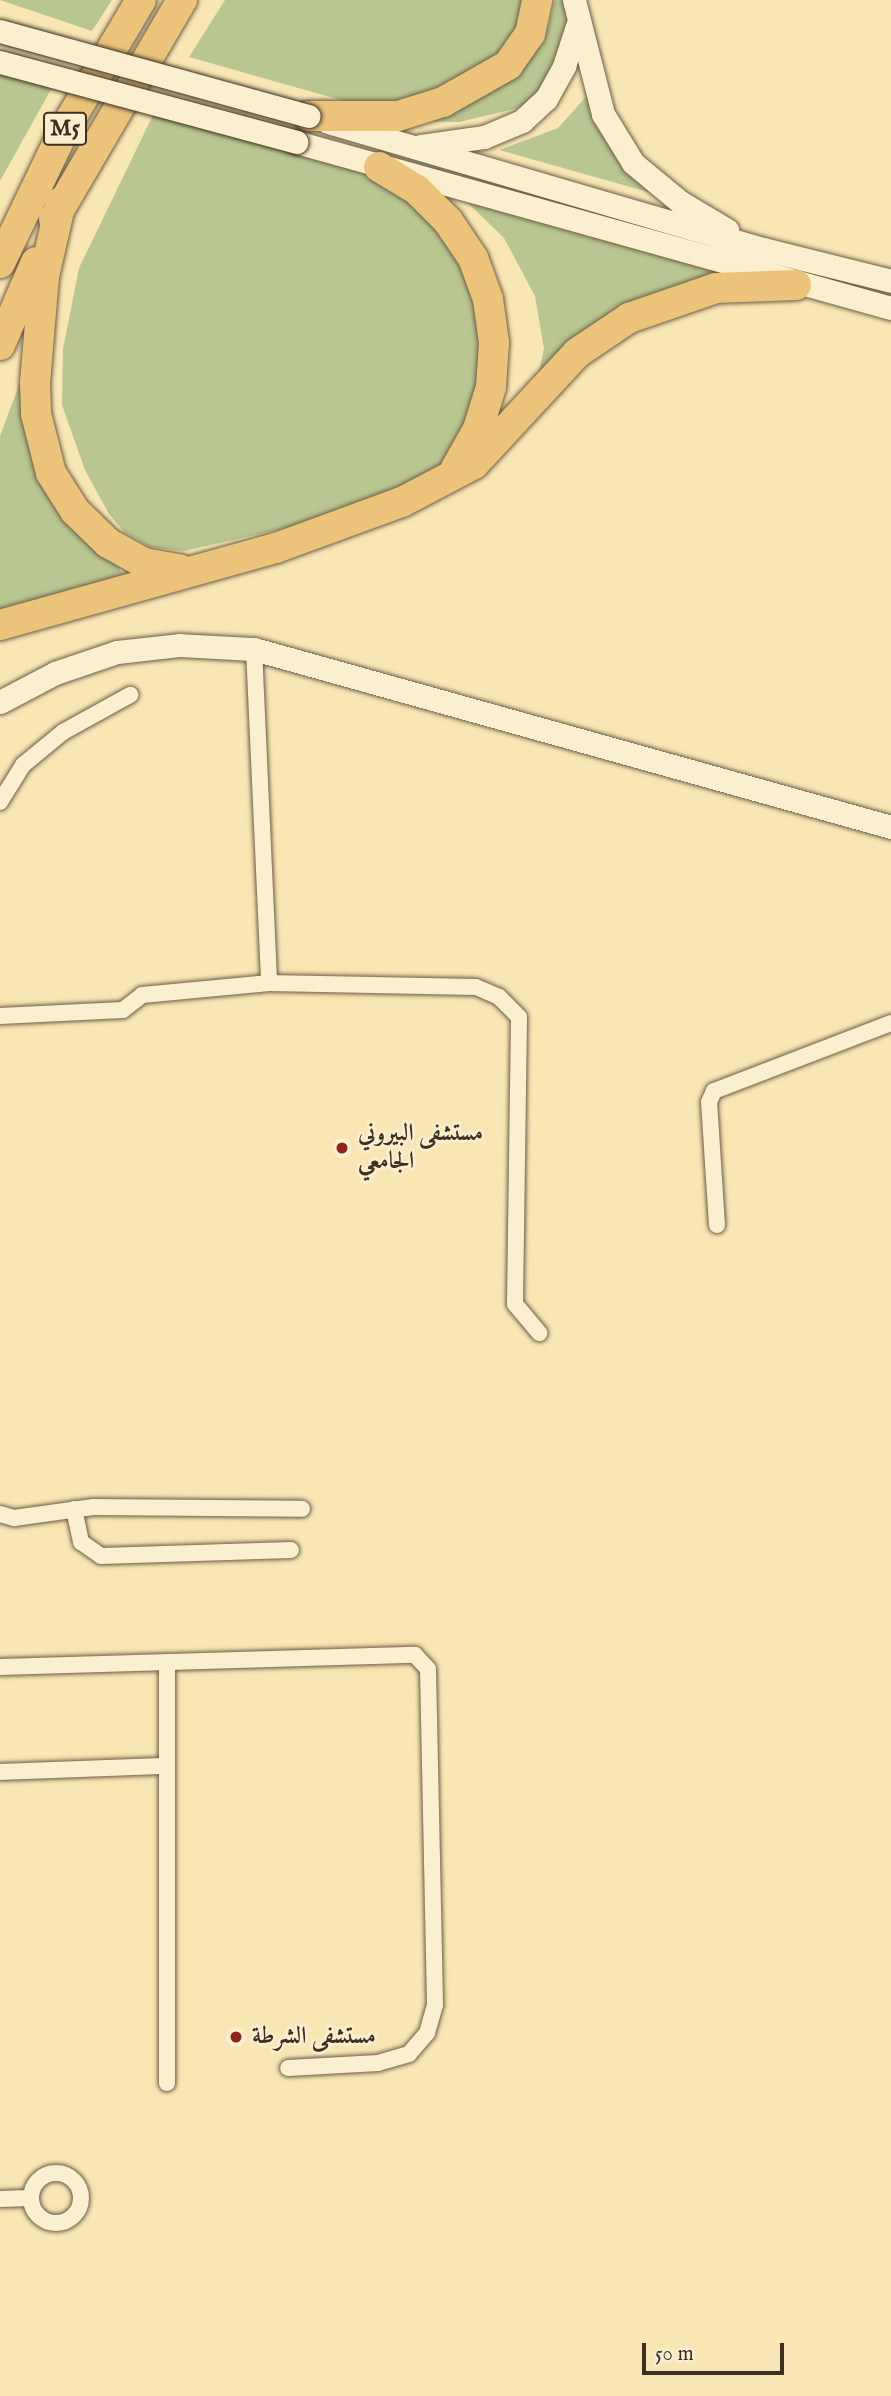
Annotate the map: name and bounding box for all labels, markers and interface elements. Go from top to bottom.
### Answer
road number: M5 [42,110,88,148]
place label: مستشفى البيروني الجامعي [358,1120,483,1176]
marker: مستشفى البيروني الجامعي [332,1138,352,1158]
place label: مستشفى الشرطة [252,2023,376,2051]
marker: مستشفى الشرطة [226,2027,246,2047]
scale bar [646,2330,788,2374]
text: 50 m [655,2341,694,2368]

